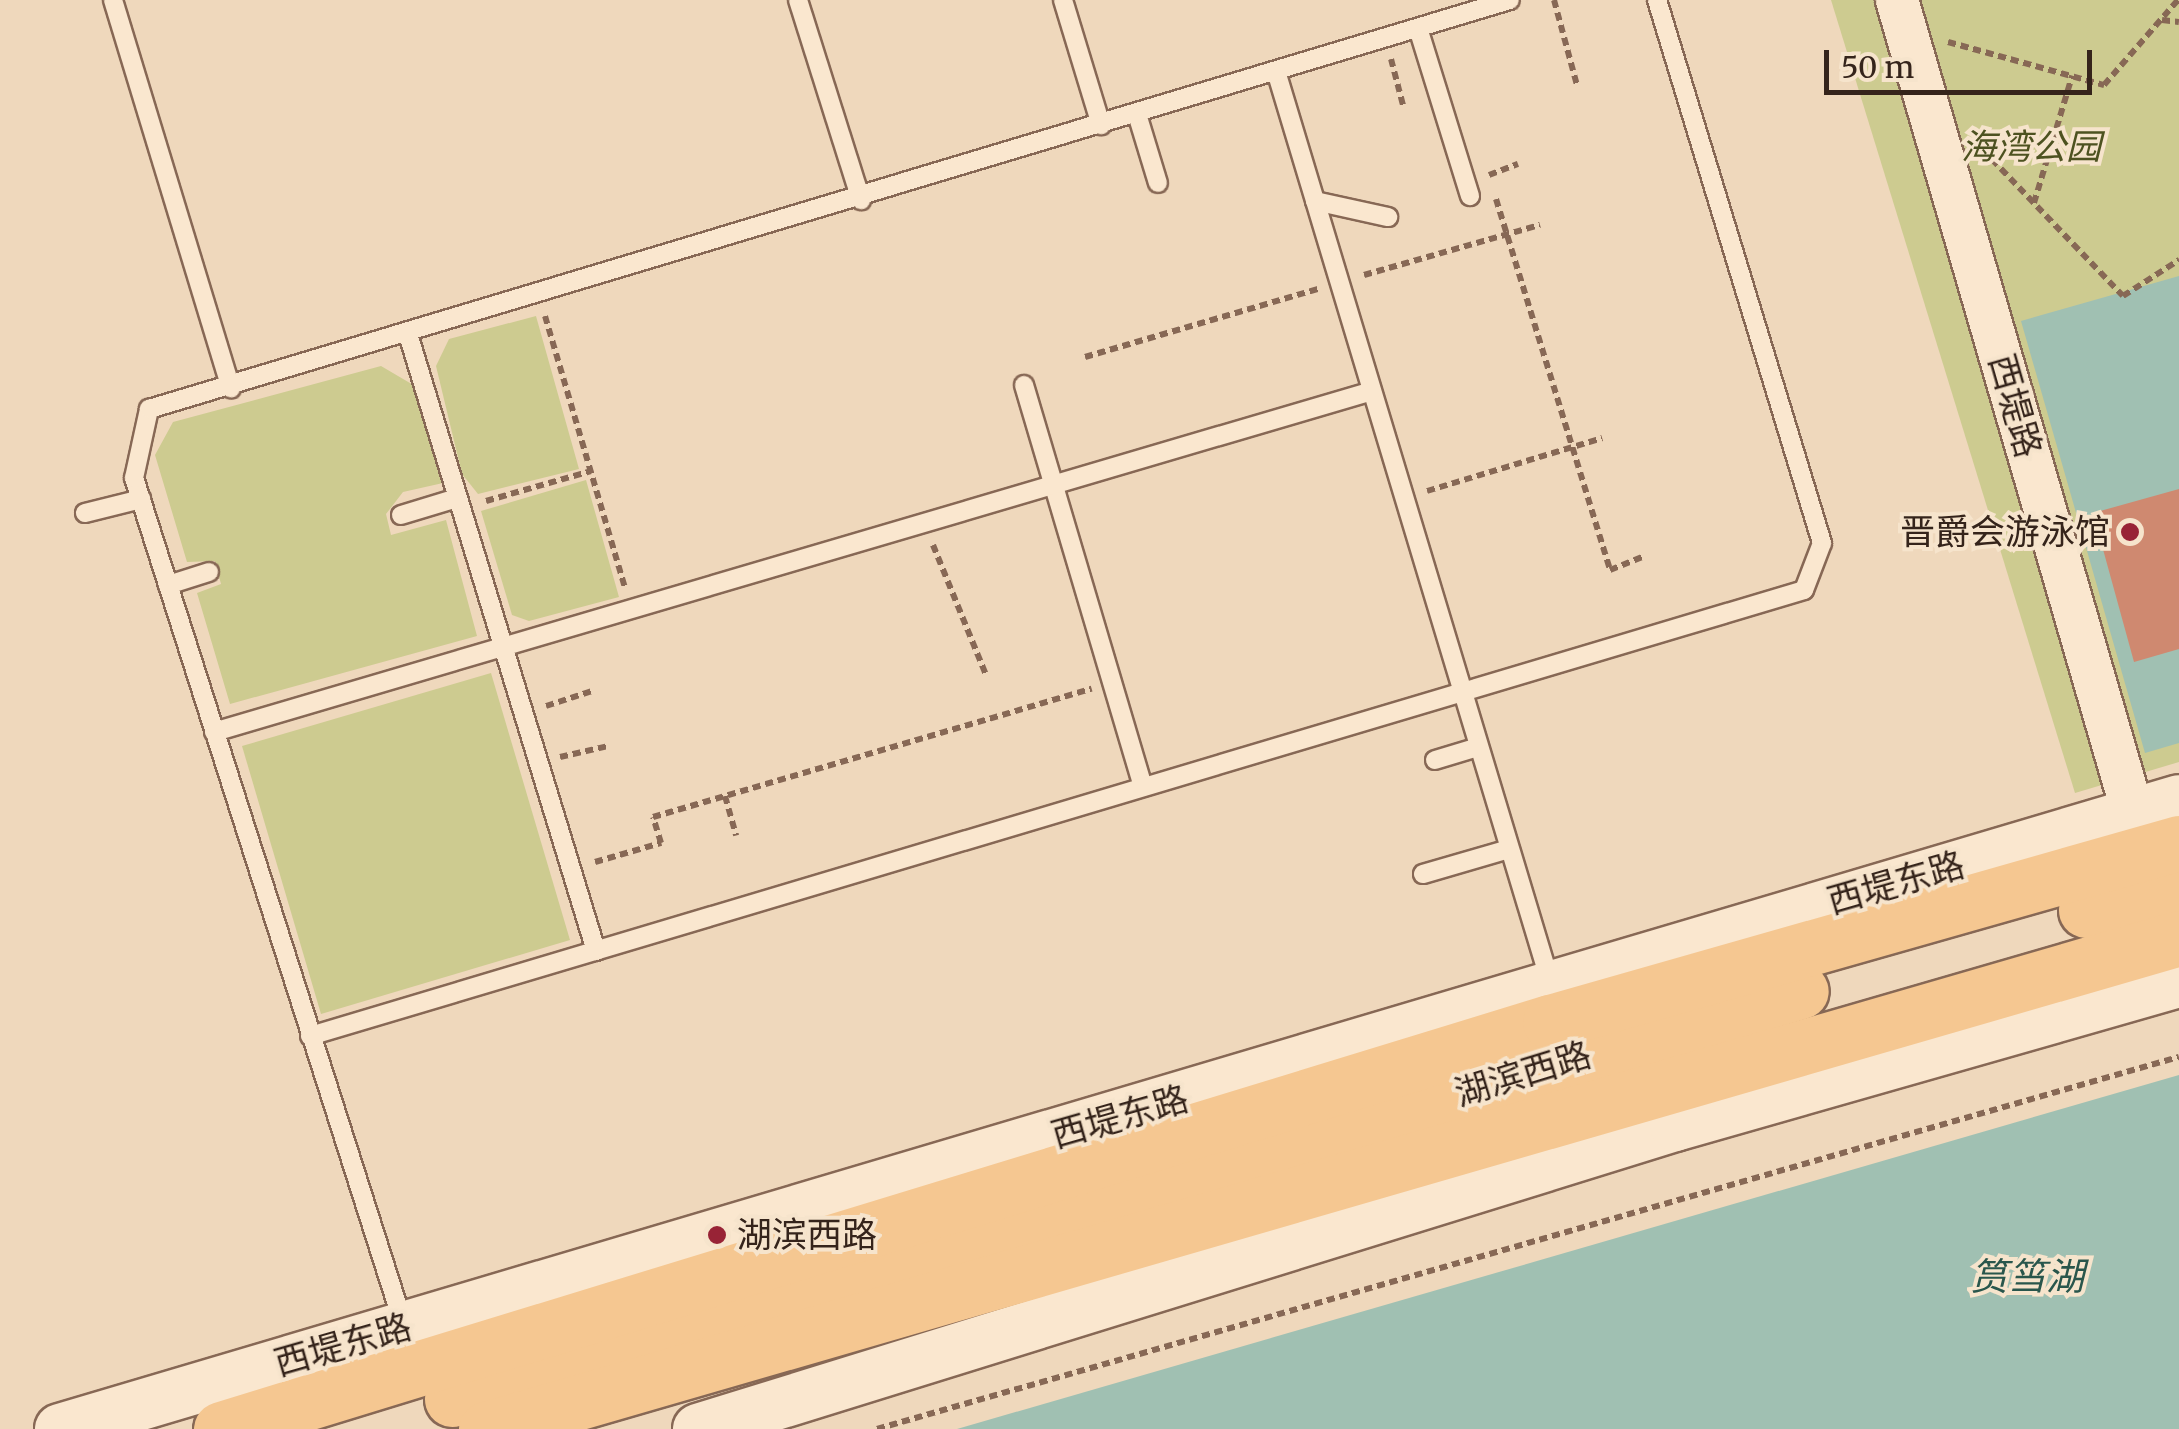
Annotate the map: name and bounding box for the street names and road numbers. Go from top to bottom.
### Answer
street label: 西堤路 [1980,350,2050,462]
street label: 西堤东路 [1823,844,1969,922]
street label: 湖滨西路 [1450,1033,1596,1115]
street label: 西堤东路 [1047,1078,1193,1156]
street label: 西堤东路 [270,1306,416,1384]

